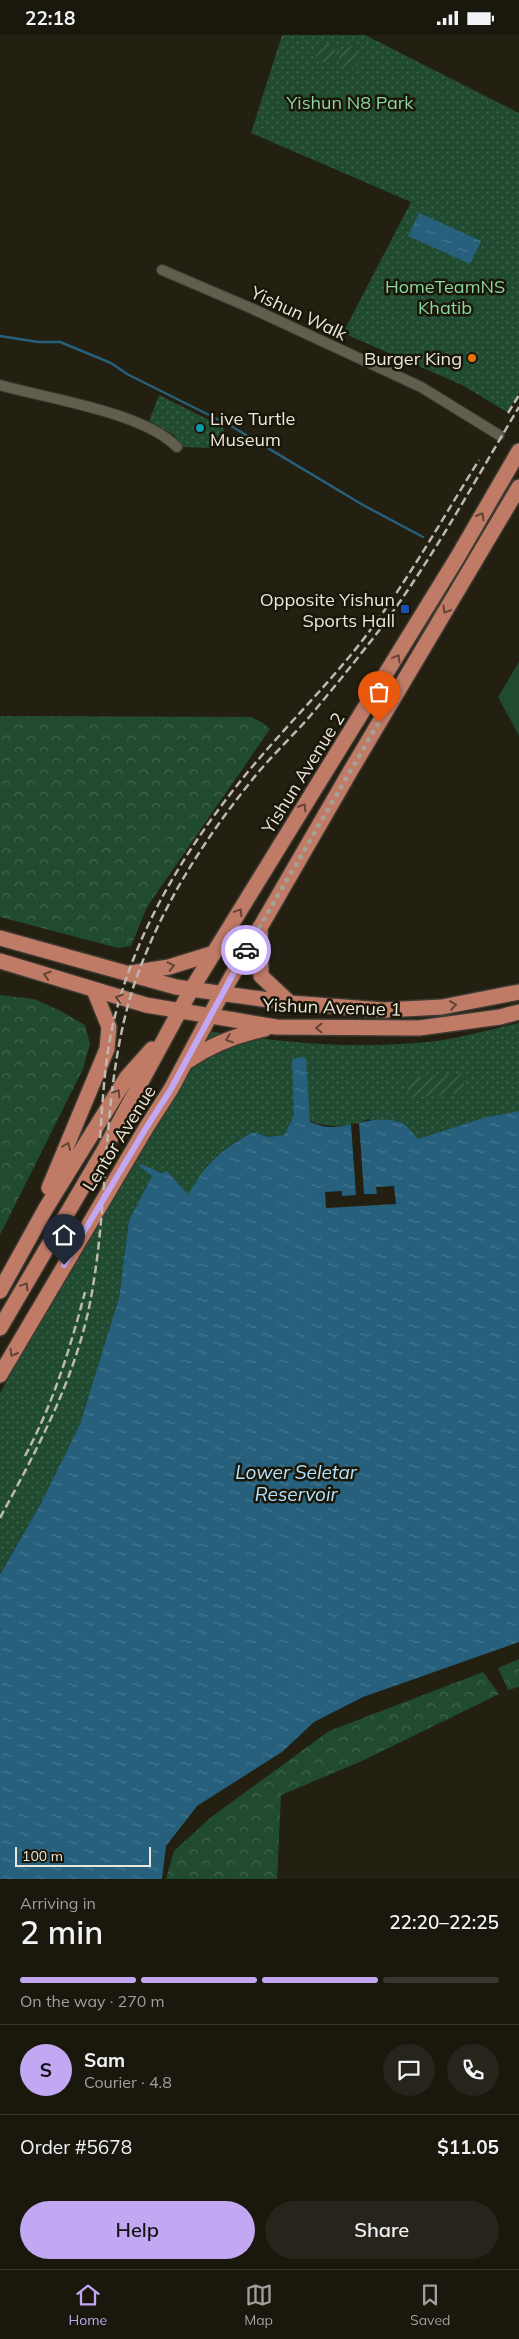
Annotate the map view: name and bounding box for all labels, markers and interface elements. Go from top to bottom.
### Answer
text: 22:18 [25,6,75,30]
park label: Yishun N8 Park [285,91,414,114]
park label: HomeTeamNS Khatib [385,275,505,319]
street label: Yishun Walk [246,280,351,346]
place label: Burger King [364,347,462,370]
marker: Burger King [466,352,478,364]
place label: Live Turtle Museum [210,407,295,451]
marker: Live Turtle Museum [194,422,206,434]
one-way arrow [475,512,485,521]
place label: Opposite Yishun Sports Hall [260,588,395,632]
marker: Opposite Yishun Sports Hall [399,603,411,615]
one-way arrow [442,604,452,613]
one-way arrow [390,654,400,663]
pin [358,671,400,722]
icon: bag [365,678,393,706]
street label: Yishun Avenue 2 [256,708,349,839]
one-way arrow [297,803,307,812]
one-way arrow [233,908,243,917]
courier [221,925,271,975]
icon: car [232,936,260,964]
one-way arrow [166,961,175,972]
one-way arrow [44,971,52,981]
one-way arrow [115,993,124,1003]
street label: Yishun Avenue 1 [261,993,402,1021]
one-way arrow [449,1001,458,1011]
one-way arrow [315,1023,322,1033]
one-way arrow [225,1033,234,1043]
street label: Lentor Avenue [77,1081,161,1195]
one-way arrow [110,1090,120,1099]
one-way arrow [61,1142,72,1151]
pin [43,1214,85,1265]
icon: home [50,1221,78,1249]
one-way arrow [18,1282,28,1291]
one-way arrow [10,1347,20,1356]
water label: Lower Seletar Reservoir [235,1460,358,1506]
scale bar [15,1844,151,1867]
text: 100 m [22,1847,63,1865]
text: Arriving in [20,1893,96,1913]
text: 22:20–22:25 [389,1910,499,1934]
text: 2 min [20,1912,103,1952]
text: On the way · 270 m [20,1991,165,2011]
button: chat [383,2044,435,2096]
button: phone [447,2044,499,2096]
text: Sam [84,2048,125,2072]
text: S [40,2058,52,2082]
text: Courier · 4.8 [84,2072,172,2092]
text: Order #5678 [20,2135,132,2159]
text: $11.05 [437,2135,499,2159]
button: Help [20,2201,255,2259]
button: Share [265,2201,499,2259]
tab: Home [69,2281,107,2329]
tab: Map [244,2281,273,2329]
tab: Saved [410,2281,450,2329]

